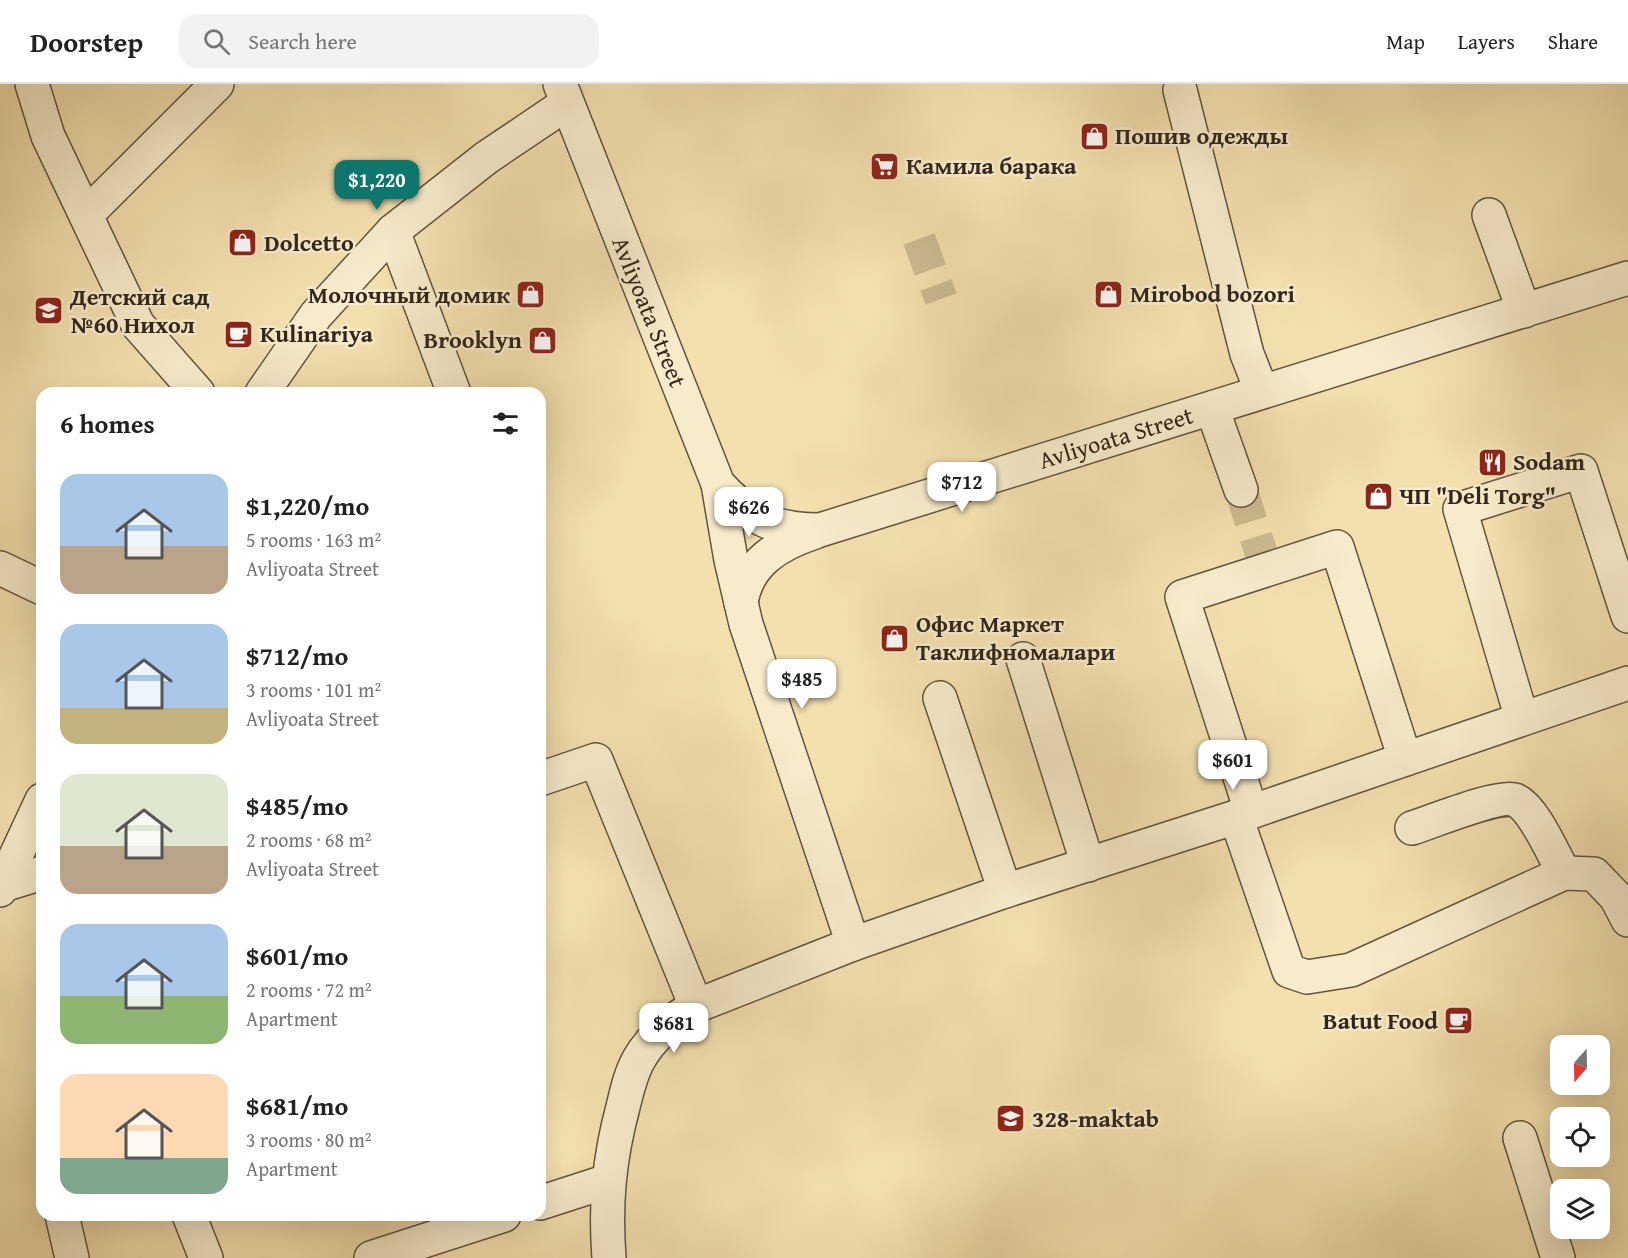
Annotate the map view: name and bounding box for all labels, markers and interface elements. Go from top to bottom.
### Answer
search box [179,14,599,68]
text: Doorstep [30,21,143,62]
icon: search [200,25,233,58]
text: Search here [248,25,357,57]
text: Map [1386,26,1425,57]
text: Layers [1458,26,1515,57]
text: Share [1548,26,1598,57]
place label: Пошив одежды [1115,118,1288,153]
shop icon: Пошив одежды [1078,120,1110,152]
place label: Камила барака [906,148,1077,183]
supermarket icon: Камила барака [869,150,901,182]
pin: $1,220 [328,160,426,211]
text: $1,220 [348,165,406,194]
place label: Dolcetto [264,225,354,260]
shop icon: Dolcetto [227,227,259,259]
street label: Avliyoata Street [603,231,696,393]
place label: Mirobod bozori [1130,276,1295,311]
place label: Молочный домик [308,277,510,312]
shop icon: Mirobod bozori [1093,278,1125,310]
place label: Детский сад №60 Нихол [69,279,210,342]
shop icon: Молочный домик [515,279,547,311]
school or university icon: Детский сад №60 Нихол [33,295,65,327]
place label: Kulinariya [260,316,374,351]
cafe icon: Kulinariya [223,318,255,350]
place label: Brooklyn [423,322,522,357]
shop icon: Brooklyn [527,324,559,356]
street label: Avliyoata Street [1034,397,1198,478]
text: 6 homes [60,404,155,443]
icon: filters [489,407,522,440]
place label: Sodam [1513,444,1585,479]
restaurant icon: Sodam [1476,446,1508,478]
pin: $712 [926,462,998,513]
text: $712 [941,467,983,496]
place label: ЧП "Deli Torg" [1399,478,1556,513]
shop icon: ЧП "Deli Torg" [1362,480,1394,512]
text: $1,220/mo [246,486,369,525]
pin: $626 [713,487,785,538]
text: $626 [728,492,770,521]
icon: home [108,498,180,570]
text: 5 rooms · 163 m² [246,525,381,554]
text: Avliyoata Street [246,554,379,583]
place label: Офис Маркет Таклифномалари [916,606,1115,669]
shop icon: Офис Маркет Таклифномалари [879,622,911,654]
text: $712/mo [246,636,348,675]
icon: home [108,648,180,720]
pin: $485 [766,659,838,710]
text: $485 [781,664,823,693]
text: 3 rooms · 101 m² [246,675,381,704]
text: Avliyoata Street [246,704,379,733]
pin: $601 [1197,740,1269,791]
text: $601 [1212,745,1254,774]
text: $485/mo [246,786,348,825]
icon: home [108,798,180,870]
text: 2 rooms · 68 m² [246,825,372,854]
text: Avliyoata Street [246,854,379,883]
text: $601/mo [246,936,348,975]
icon: home [108,948,180,1020]
text: 2 rooms · 72 m² [246,975,372,1004]
pin: $681 [638,1003,710,1054]
place label: Batut Food [1323,1003,1438,1038]
text: Apartment [246,1004,338,1033]
cafe icon: Batut Food [1443,1005,1475,1037]
text: $681 [653,1008,695,1037]
north arrow [1550,1035,1610,1095]
map controls [1550,1035,1610,1239]
text: $681/mo [246,1086,348,1125]
icon: home [108,1098,180,1170]
place label: 328-maktab [1032,1101,1159,1136]
school or university icon: 328-maktab [995,1103,1027,1135]
button: locate [1550,1107,1610,1167]
text: 3 rooms · 80 m² [246,1125,372,1154]
text: Apartment [246,1154,338,1183]
button: layers [1550,1179,1610,1239]

